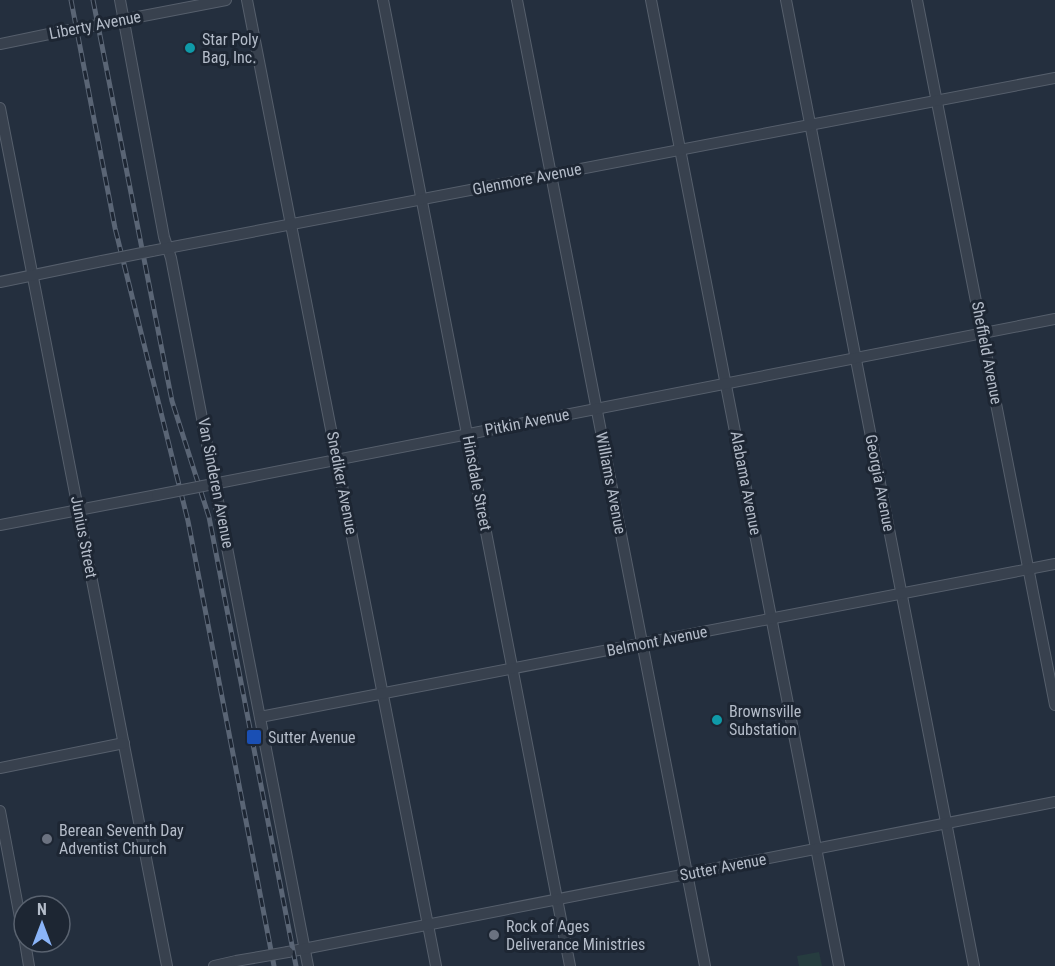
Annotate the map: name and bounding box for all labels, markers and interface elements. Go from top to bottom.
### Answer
street label: Liberty Avenue [48,7,142,43]
place label: Star Poly Bag, Inc. [202,30,259,67]
marker: Star Poly Bag, Inc. [183,41,197,55]
street label: Glenmore Avenue [471,159,583,199]
street label: Sheffield Avenue [968,300,1006,406]
street label: Pitkin Avenue [483,405,571,439]
street label: Van Sinderen Avenue [194,416,238,550]
street label: Alabama Avenue [727,429,765,537]
street label: Snediker Avenue [323,430,361,536]
street label: Williams Avenue [592,430,630,536]
street label: Georgia Avenue [861,433,899,533]
street label: Hinsdale Street [458,434,496,532]
street label: Junius Street [67,494,101,580]
street label: Belmont Avenue [605,622,709,660]
place label: Brownsville Substation [729,702,801,739]
marker: Brownsville Substation [710,713,724,727]
marker: Sutter Avenue [245,728,263,746]
place label: Sutter Avenue [268,728,356,747]
place label: Berean Seventh Day Adventist Church [59,821,184,858]
marker: Berean Seventh Day Adventist Church [40,832,54,846]
street label: Sutter Avenue [678,849,768,885]
north arrow [12,894,72,954]
text: N [37,900,47,919]
place label: Rock of Ages Deliverance Ministries [506,917,645,954]
marker: Rock of Ages Deliverance Ministries [487,928,501,942]

